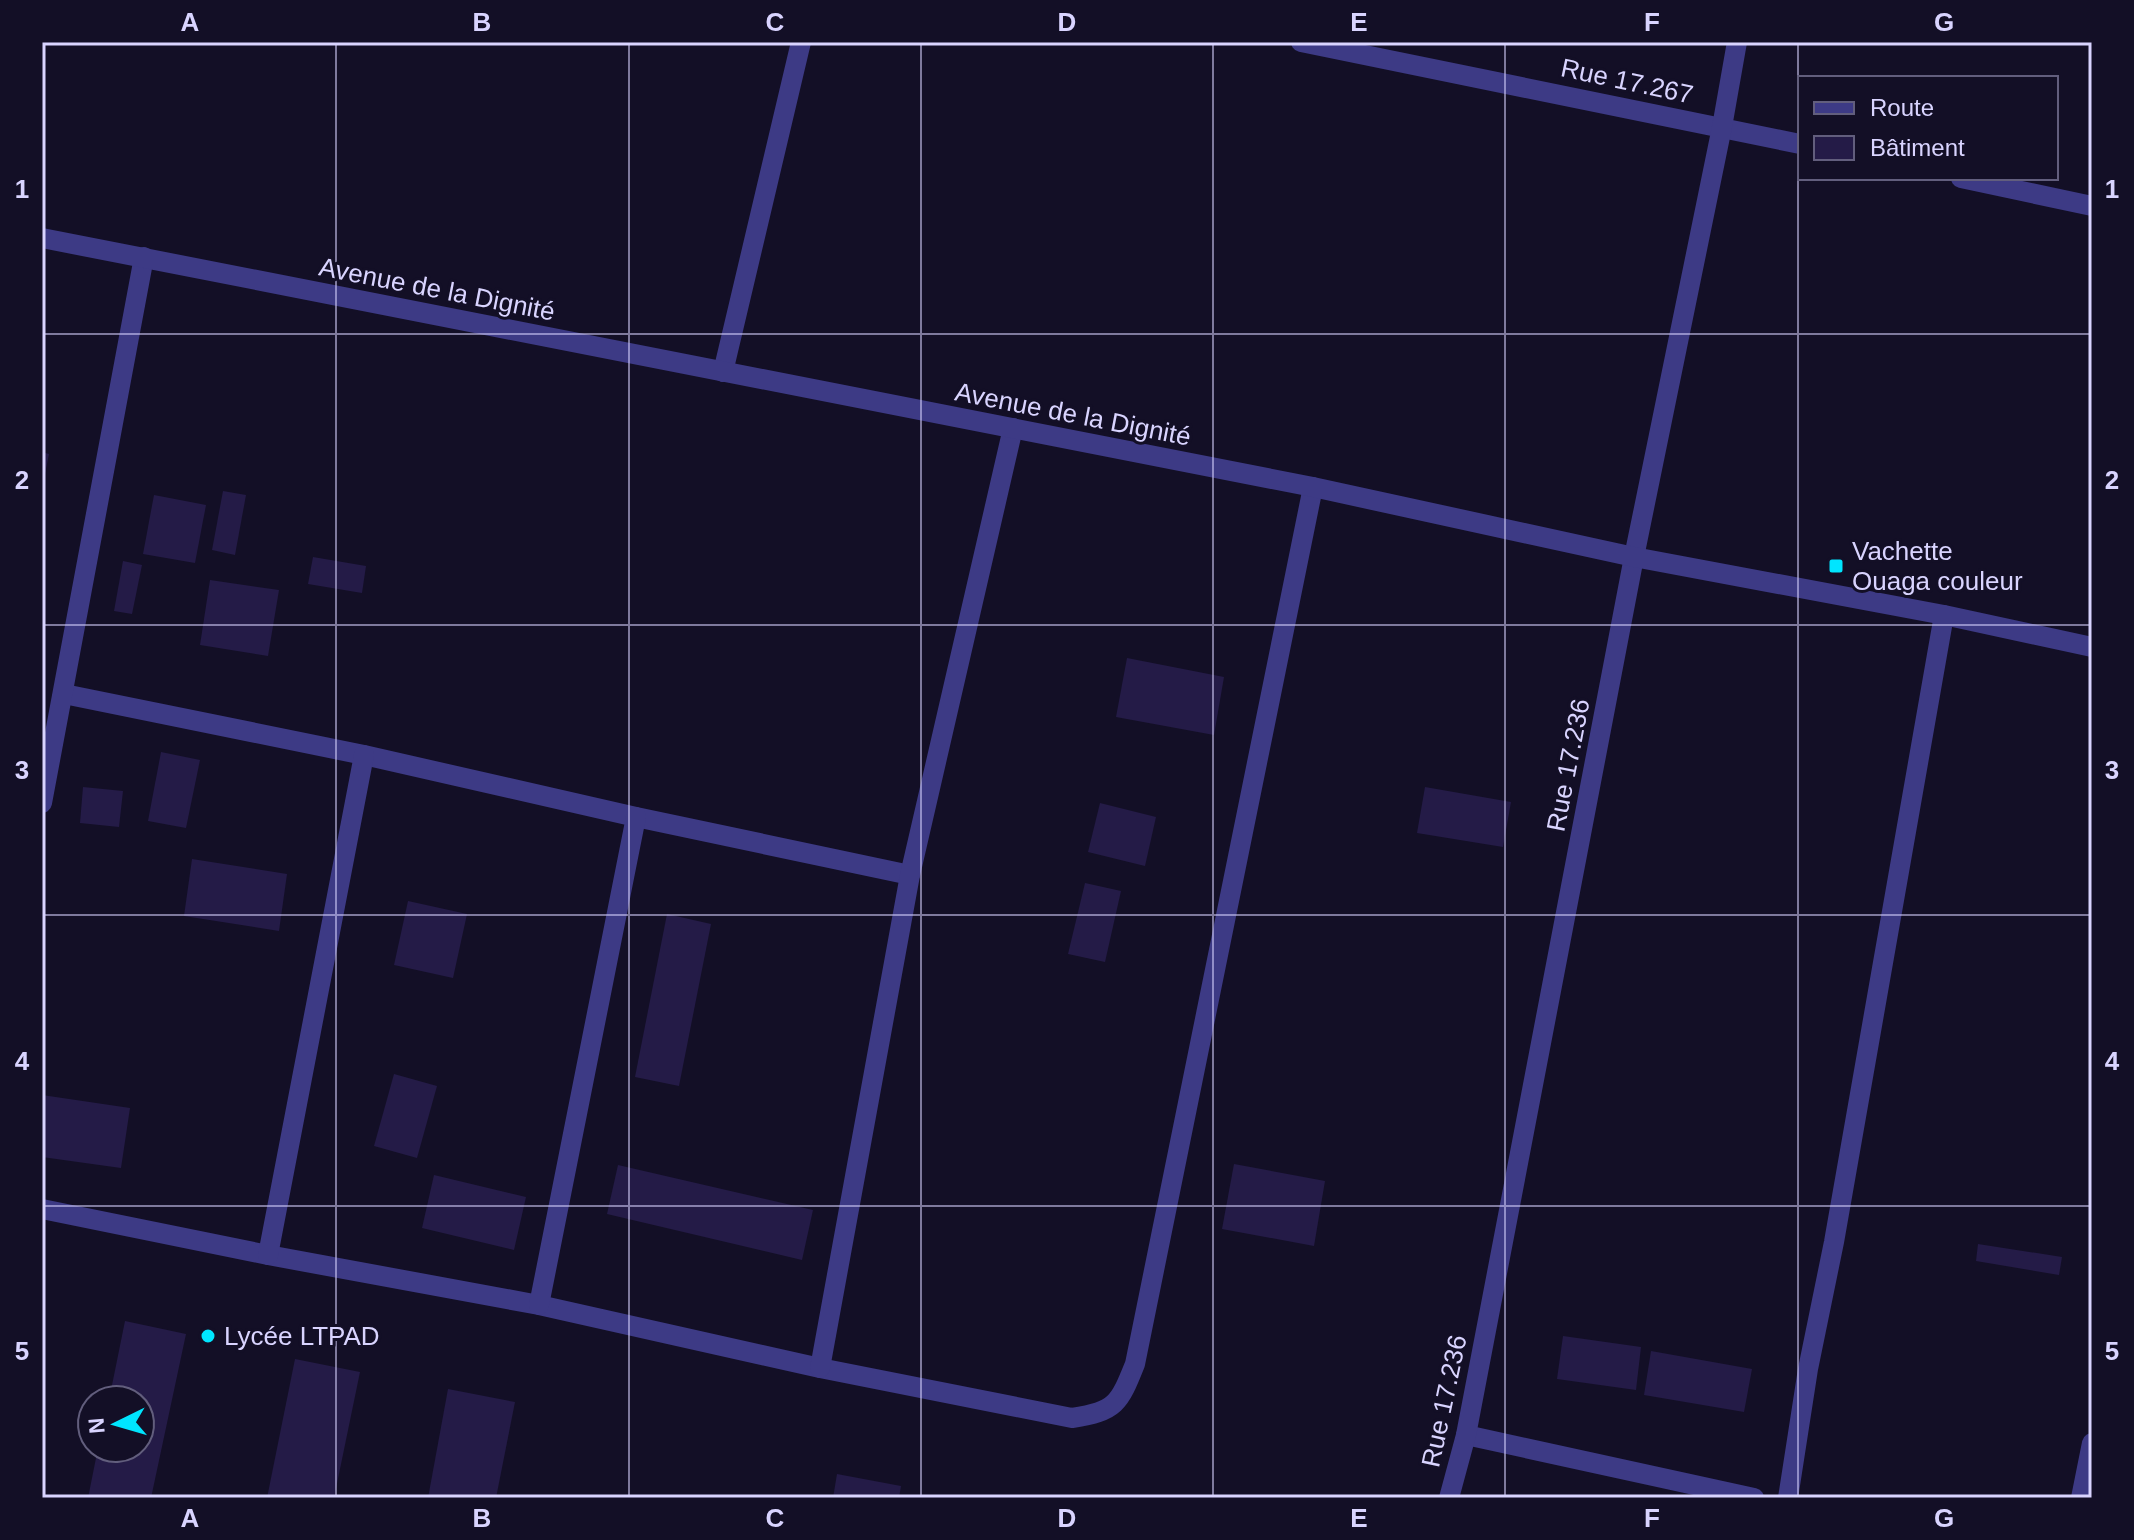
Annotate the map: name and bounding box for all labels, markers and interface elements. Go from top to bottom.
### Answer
text: A [181,7,200,37]
text: B [473,7,491,37]
text: C [766,7,785,37]
text: D [1058,7,1076,37]
text: E [1350,7,1368,37]
text: F [1644,7,1660,37]
text: G [1934,7,1954,37]
street label: Rue 17.267 [1558,52,1696,110]
legend [1798,76,2058,180]
text: Route [1870,94,1934,121]
text: Bâtiment [1870,134,1965,161]
text: 1 [15,174,29,204]
text: 1 [2105,174,2119,204]
street label: Avenue de la Dignité [317,251,557,327]
street label: Avenue de la Dignité [953,376,1193,452]
text: 2 [15,465,29,495]
text: 2 [2105,465,2119,495]
place label: Vachette Ouaga couleur [1852,536,2023,596]
marker: Vachette Ouaga couleur [1827,557,1845,575]
street label: Rue 17.236 [1540,696,1596,834]
text: 3 [15,755,29,785]
text: 3 [2105,755,2119,785]
text: 4 [15,1046,30,1076]
text: 4 [2105,1046,2120,1076]
place label: Lycée LTPAD [224,1321,380,1351]
marker: Lycée LTPAD [199,1327,217,1345]
street label: Rue 17.236 [1415,1332,1473,1470]
text: 5 [15,1336,29,1366]
text: 5 [2105,1336,2119,1366]
north arrow [76,1384,156,1464]
text: N [83,1417,110,1435]
text: A [181,1503,200,1533]
text: B [473,1503,491,1533]
text: C [766,1503,785,1533]
text: D [1058,1503,1076,1533]
text: E [1350,1503,1368,1533]
text: F [1644,1503,1660,1533]
text: G [1934,1503,1954,1533]

